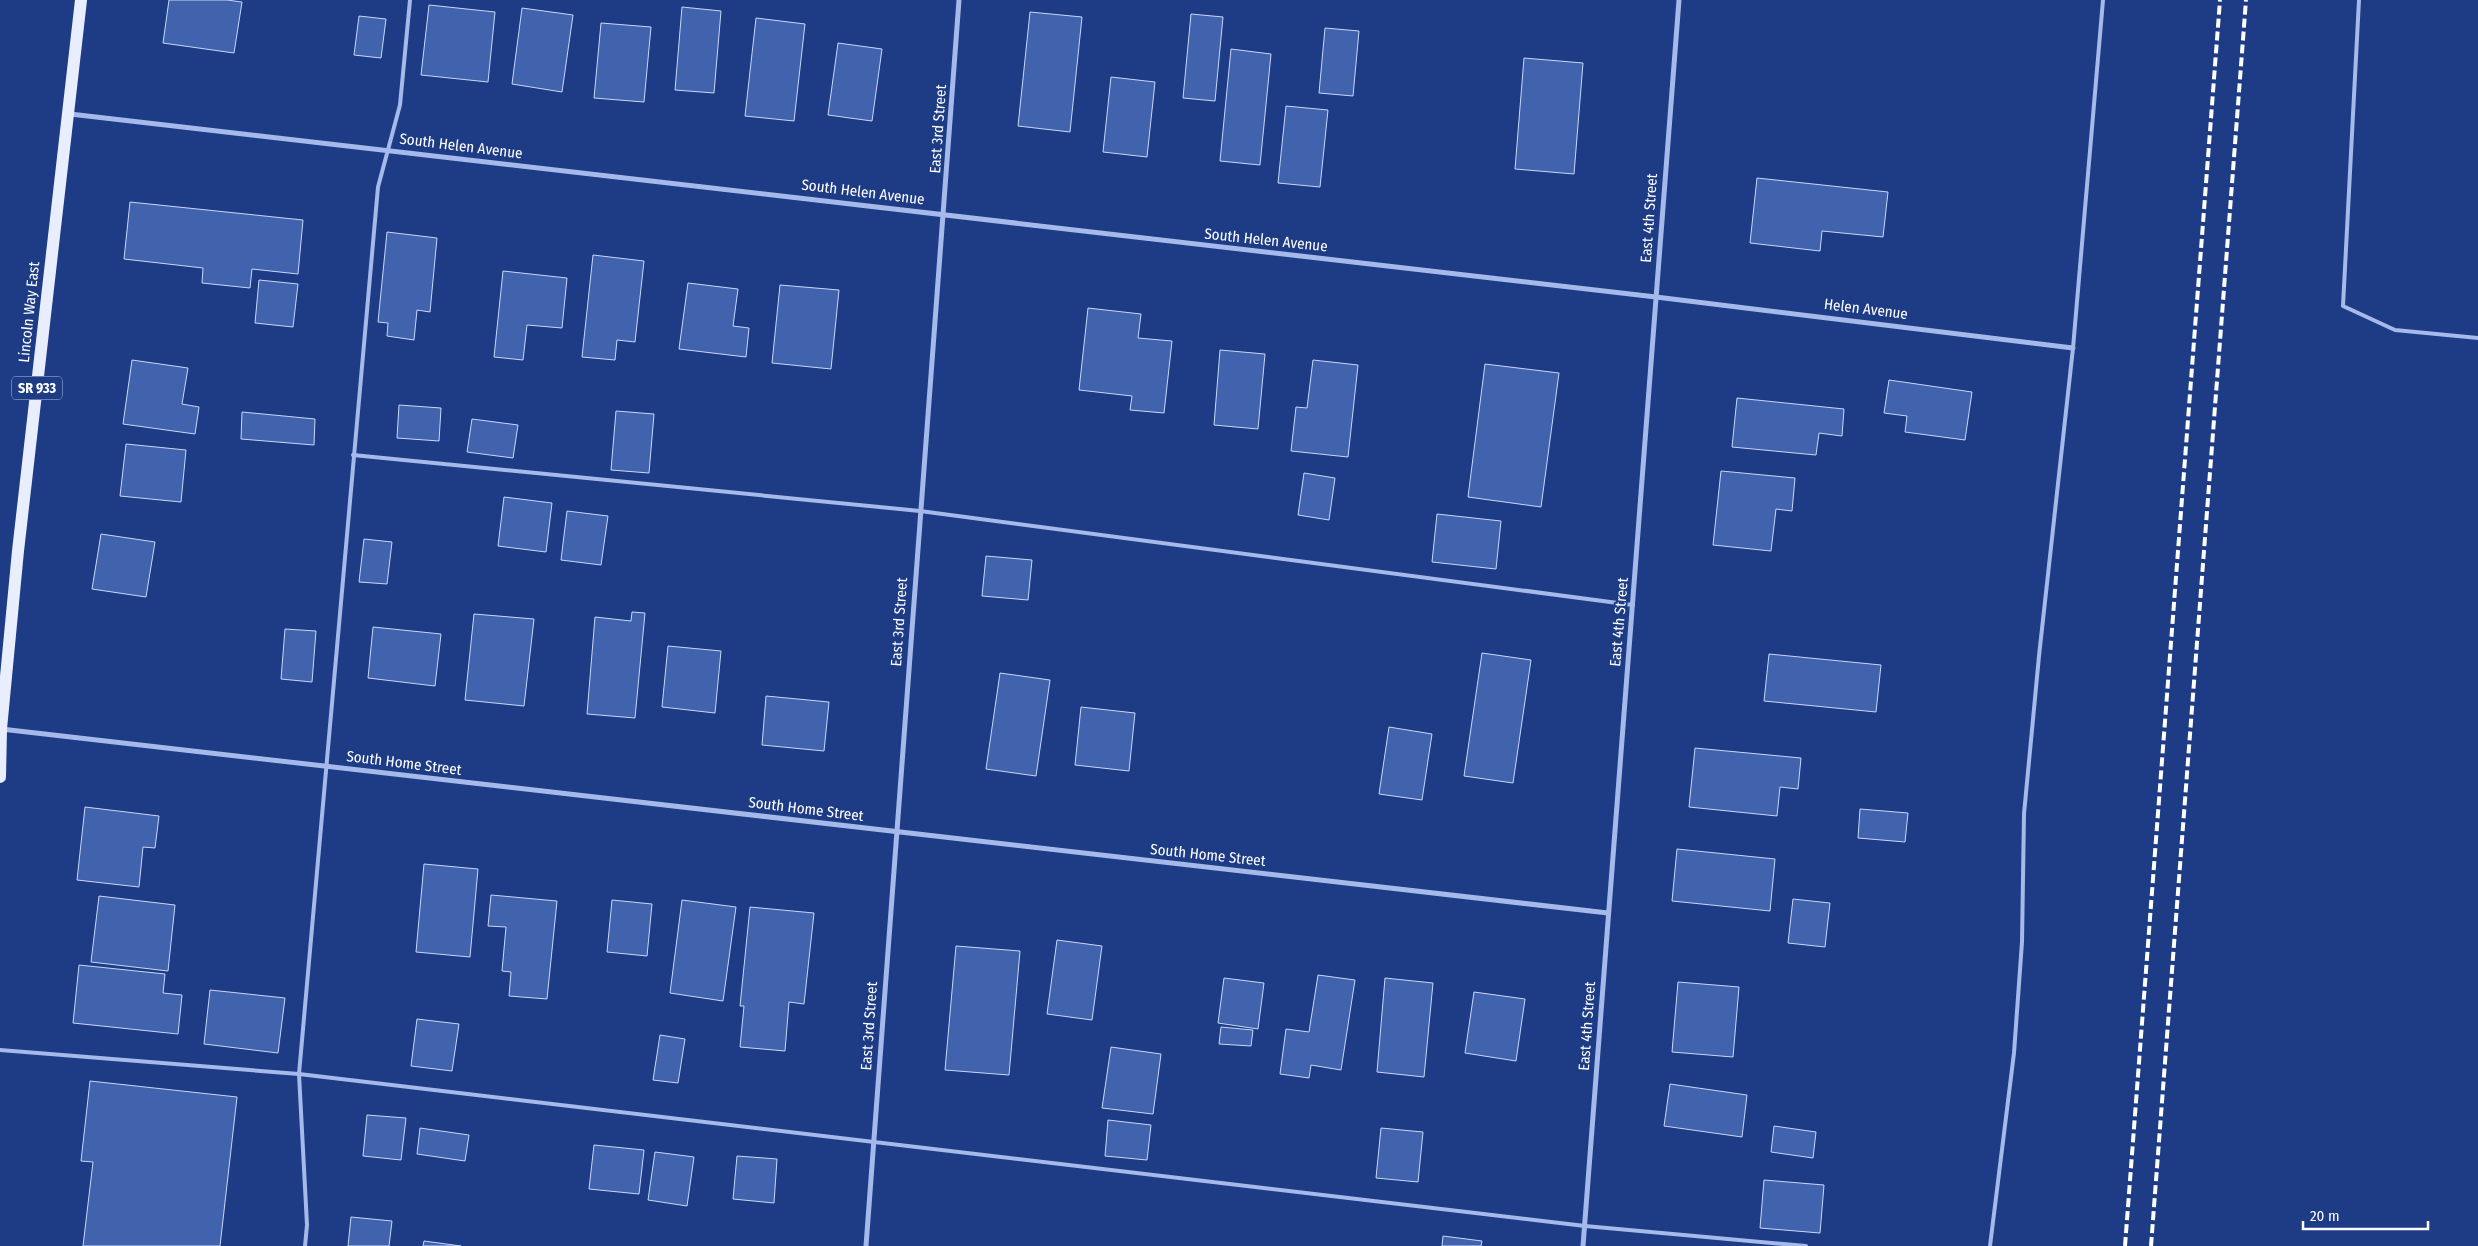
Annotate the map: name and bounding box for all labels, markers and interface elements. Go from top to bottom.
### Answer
street label: East 3rd Street [926,84,950,174]
street label: South Helen Avenue [398,130,524,162]
street label: East 4th Street [1637,173,1661,263]
street label: South Helen Avenue [800,176,926,208]
street label: South Helen Avenue [1203,225,1329,255]
street label: Lincoln Way East [15,261,43,363]
street label: Helen Avenue [1823,295,1909,323]
road number: SR 933 [12,376,62,399]
street label: East 3rd Street [887,577,911,667]
street label: East 4th Street [1606,577,1632,667]
street label: South Home Street [345,747,463,779]
street label: South Home Street [747,793,865,825]
street label: South Home Street [1149,840,1267,870]
street label: East 3rd Street [857,981,881,1071]
street label: East 4th Street [1575,981,1599,1071]
scale bar [2303,1198,2428,1230]
text: 20 m [2310,1207,2340,1225]

